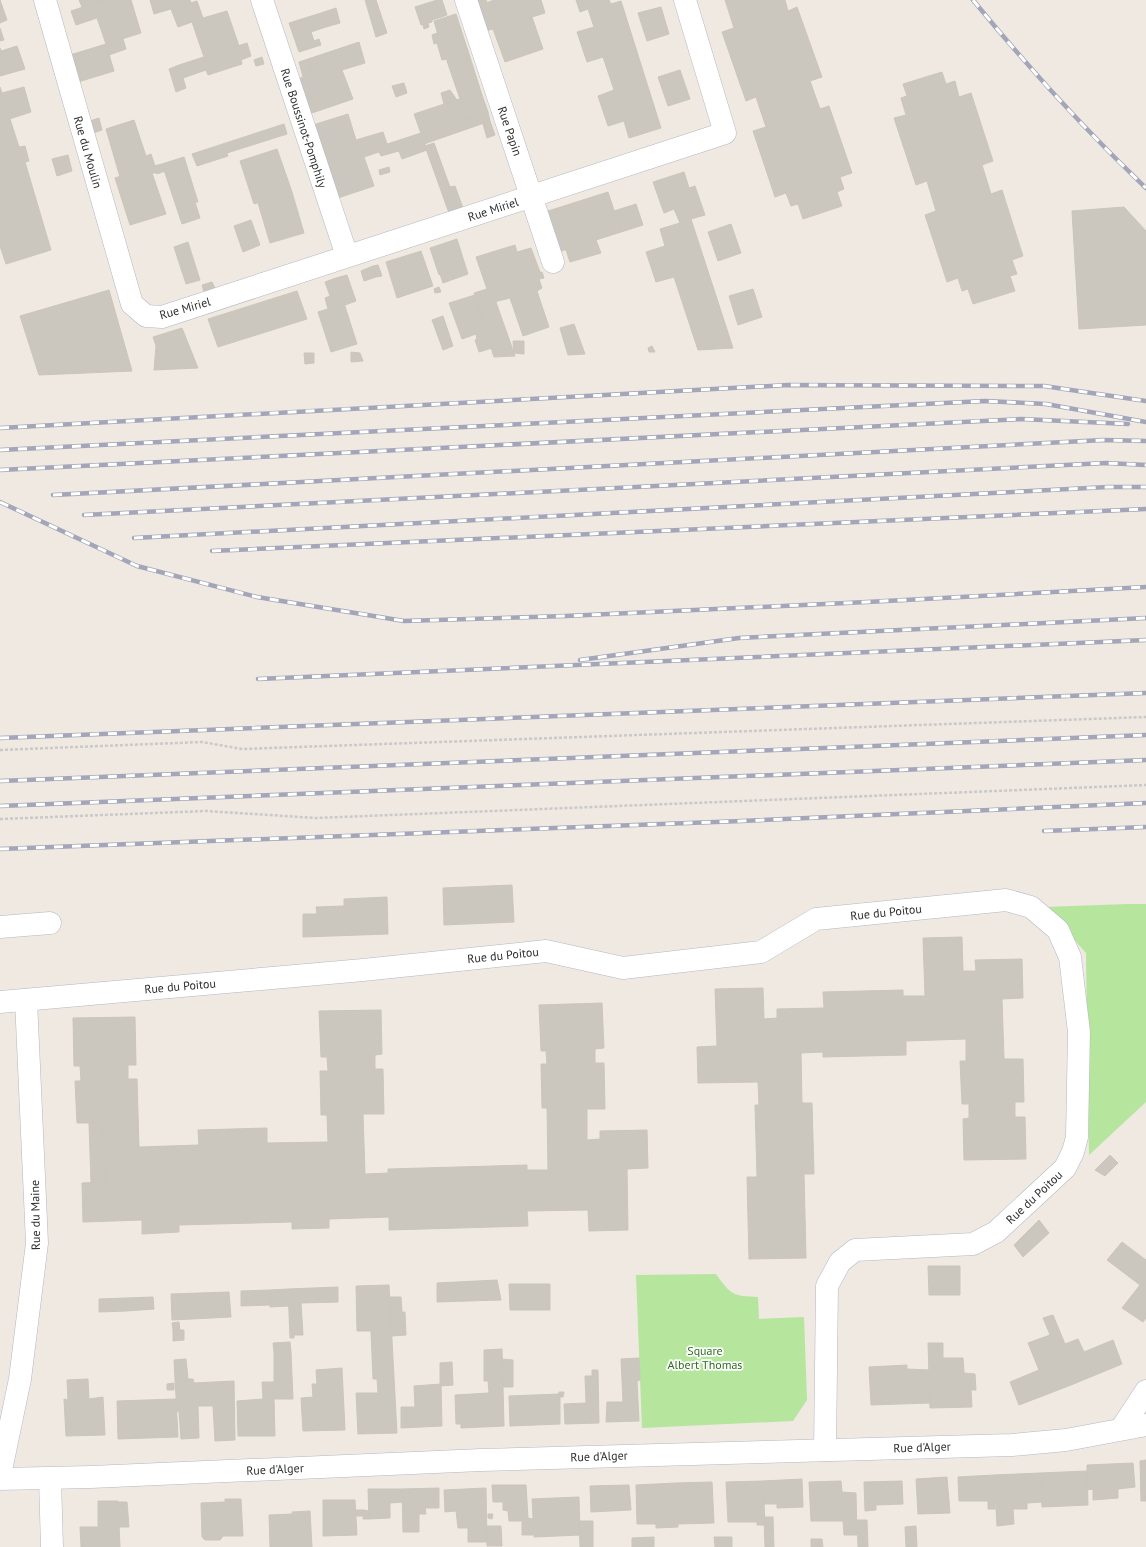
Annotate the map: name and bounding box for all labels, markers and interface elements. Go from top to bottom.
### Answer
street label: Rue Boussinot-Pomphily [278,66,331,190]
street label: Rue Papin [495,104,525,158]
street label: Rue du Moulin [71,114,105,190]
street label: Rue Miriel [466,194,521,224]
street label: Rue Miriel [158,293,213,322]
street label: Rue du Poitou [850,901,922,923]
street label: Rue du Poitou [467,944,539,966]
street label: Rue du Poitou [144,975,216,997]
street label: Rue du Poitou [1003,1167,1065,1227]
street label: Rue du Maine [27,1180,43,1250]
park label: Square Albert Thomas [668,1343,742,1372]
street label: Rue d'Alger [893,1439,951,1455]
street label: Rue d'Alger [570,1448,628,1464]
street label: Rue d'Alger [246,1460,304,1478]

